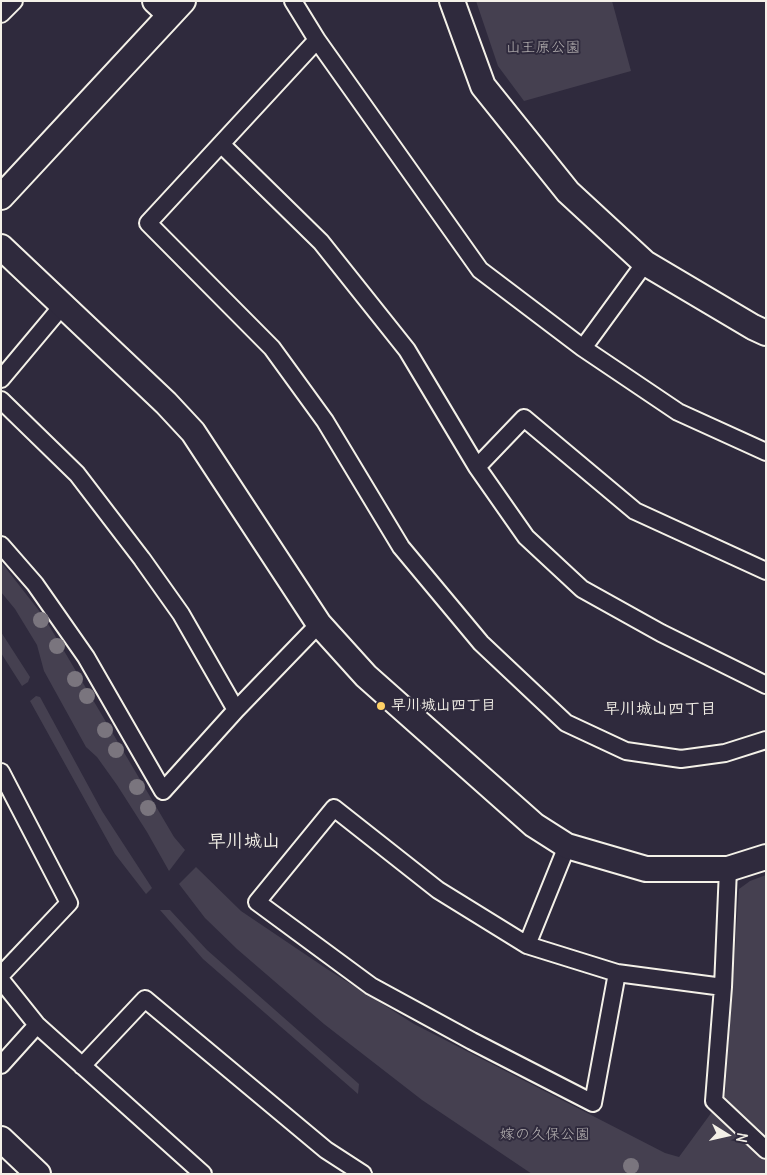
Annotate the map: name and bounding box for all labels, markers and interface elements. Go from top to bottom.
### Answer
park label: 山王原公園 [506,39,580,57]
place label: 早川城山四丁目 [391,697,496,715]
district label: 早川城山四丁目 [604,699,716,719]
marker: 早川城山四丁目 [375,700,387,712]
district label: 早川城山 [208,831,280,853]
north arrow [702,1110,752,1160]
park label: 嫁の久保公園 [500,1126,590,1144]
text: N [732,1131,751,1144]

